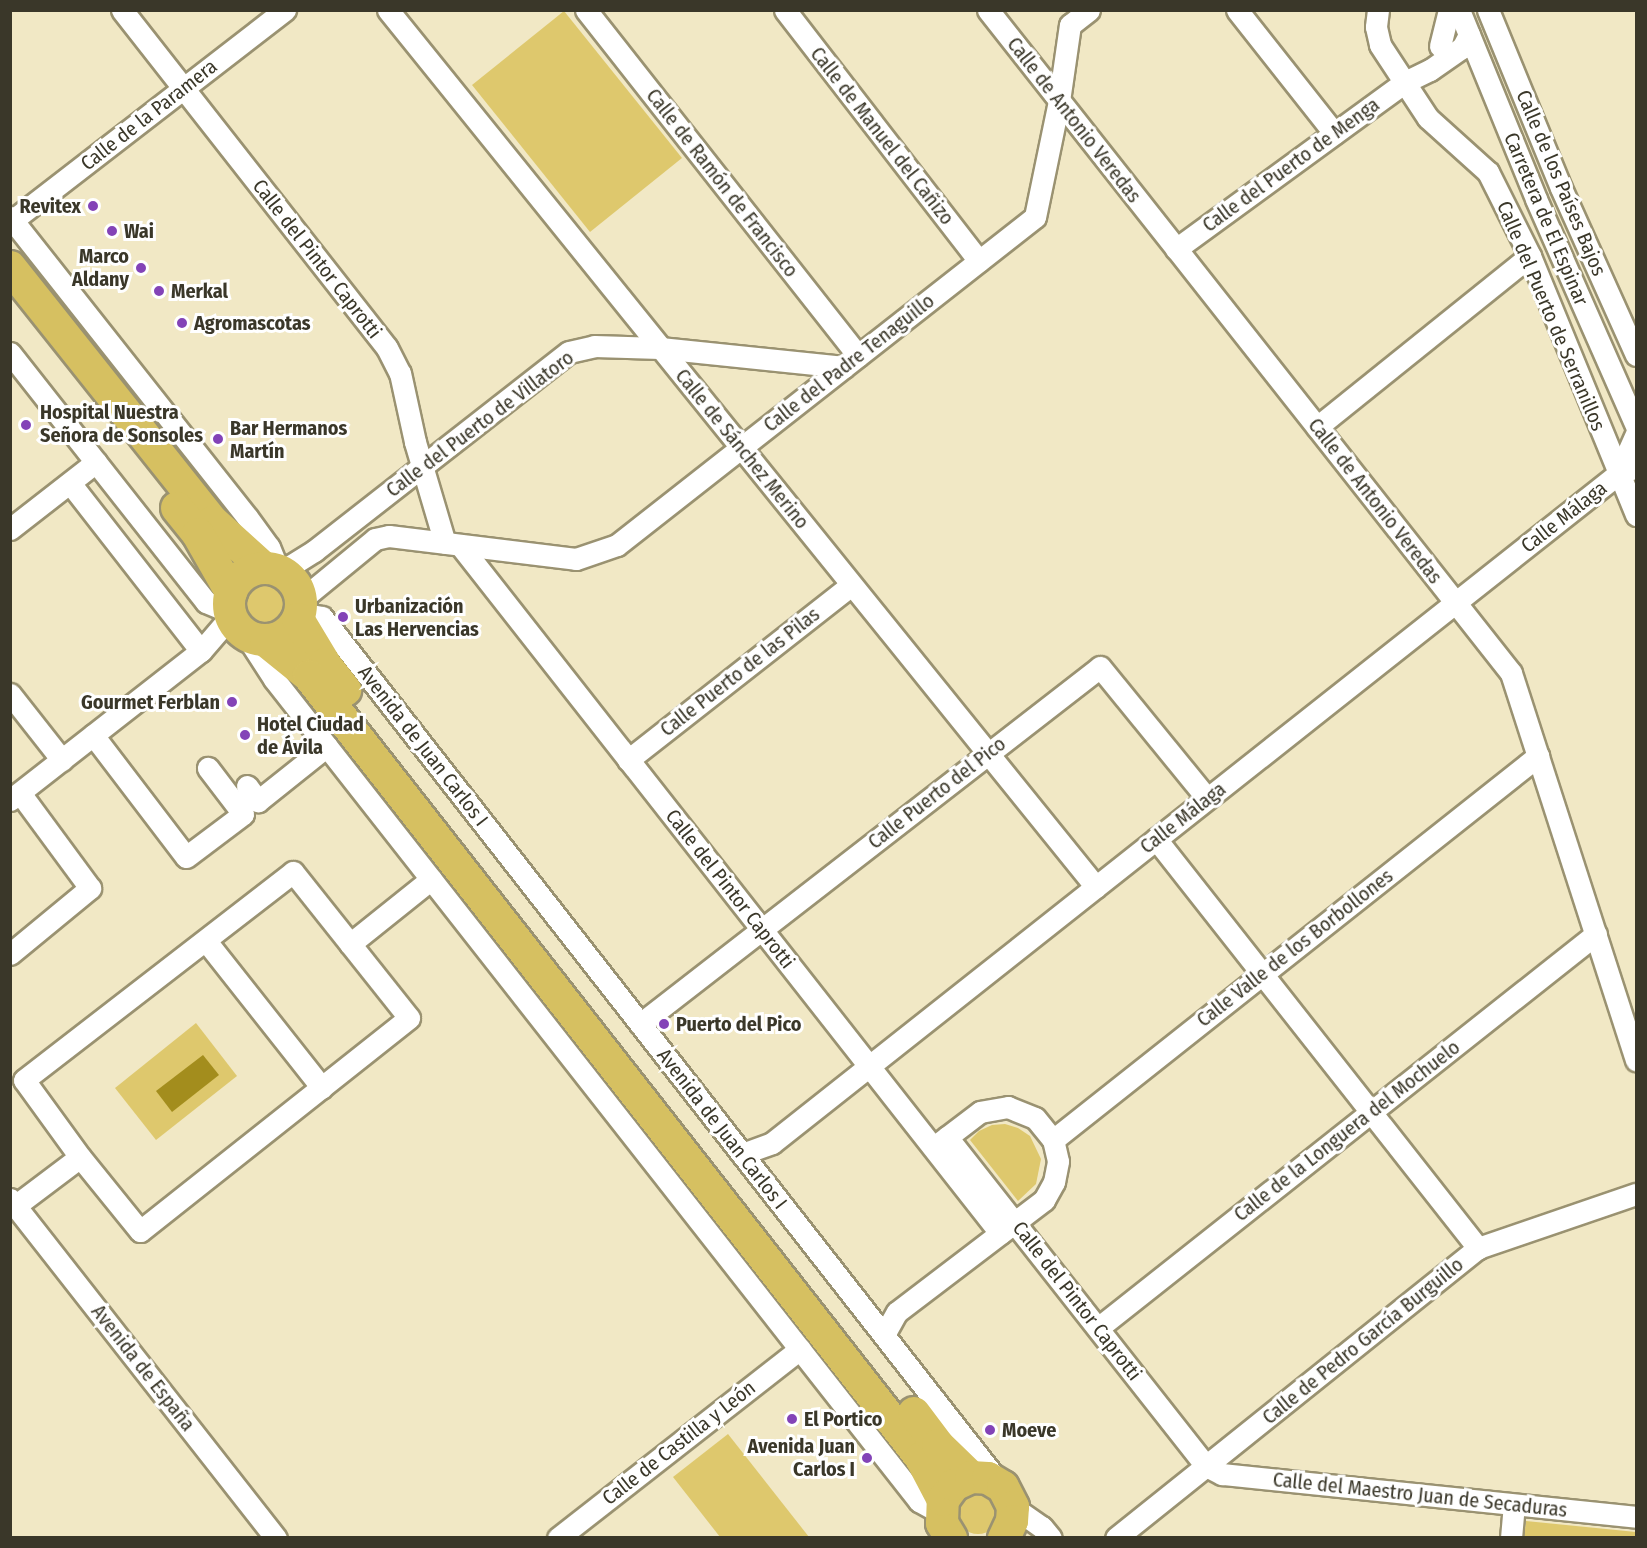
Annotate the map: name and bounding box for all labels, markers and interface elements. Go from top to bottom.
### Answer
street label: Calle de Antonio Veredas [1002,33,1146,207]
street label: Calle de Manuel del Cañizo [805,42,959,230]
street label: Calle de la Paramera [76,54,222,176]
street label: Calle de Ramón de Francisco [641,84,803,282]
street label: Calle de los Países Bajos [1511,87,1611,279]
street label: Calle del Puerto de Menga [1198,93,1384,237]
street label: Carretera de El Espinar [1499,129,1593,309]
street label: Calle del Pintor Caprotti [247,175,387,343]
place label: Revitex [20,194,81,218]
street label: Calle del Puerto de Serranillos [1492,198,1610,434]
marker: Revitex [86,199,100,213]
place label: Wai [124,219,154,243]
marker: Wai [105,224,119,238]
place label: Marco Aldany [72,244,129,291]
marker: Marco Aldany [134,261,148,275]
place label: Merkal [171,279,228,303]
marker: Merkal [152,284,166,298]
street label: Calle del Padre Tenaguillo [759,289,939,437]
place label: Agromascotas [194,311,311,335]
marker: Agromascotas [175,316,189,330]
street label: Calle del Puerto de Villatoro [382,346,578,502]
street label: Calle de Sánchez Merino [670,364,814,534]
place label: Hospital Nuestra Señora de Sonsoles [40,401,203,448]
street label: Calle de Antonio Veredas [1303,414,1447,588]
marker: Hospital Nuestra Señora de Sonsoles [17,416,35,434]
place label: Bar Hermanos Martín [230,416,347,463]
marker: Bar Hermanos Martín [211,432,225,446]
street label: Calle Málaga [1516,476,1612,558]
place label: Urbanización Las Hervencias [355,594,479,641]
street label: Calle Puerto de las Pilas [656,602,824,742]
marker: Urbanización Las Hervencias [336,610,350,624]
street label: Avenida de Juan Carlos I [353,661,493,831]
place label: Gourmet Ferblan [81,690,220,714]
marker: Gourmet Ferblan [225,695,239,709]
place label: Hotel Ciudad de Ávila [257,712,364,759]
marker: Hotel Ciudad de Ávila [238,728,252,742]
street label: Calle Puerto del Pico [863,732,1011,854]
street label: Calle Málaga [1135,777,1231,859]
street label: Calle del Pintor Caprotti [660,805,800,973]
street label: Calle Valle de los Borbollones [1192,864,1398,1032]
place label: Puerto del Pico [676,1012,802,1036]
marker: Puerto del Pico [657,1017,671,1031]
street label: Calle de la Longuera del Mochuelo [1229,1035,1465,1227]
street label: Avenida de Juan Carlos I [652,1044,792,1214]
street label: Calle del Pintor Caprotti [1007,1217,1147,1385]
street label: Calle de Pedro García Burguillo [1258,1253,1468,1429]
street label: Avenida de España [86,1300,200,1436]
street label: Calle de Castilla y León [598,1376,760,1510]
place label: El Portico [804,1407,882,1431]
marker: El Portico [785,1412,799,1426]
place label: Moeve [1002,1418,1056,1442]
marker: Moeve [983,1423,997,1437]
place label: Avenida Juan Carlos I [748,1434,855,1481]
marker: Avenida Juan Carlos I [860,1451,874,1465]
street label: Calle del Maestro Juan de Secaduras [1272,1468,1568,1522]

